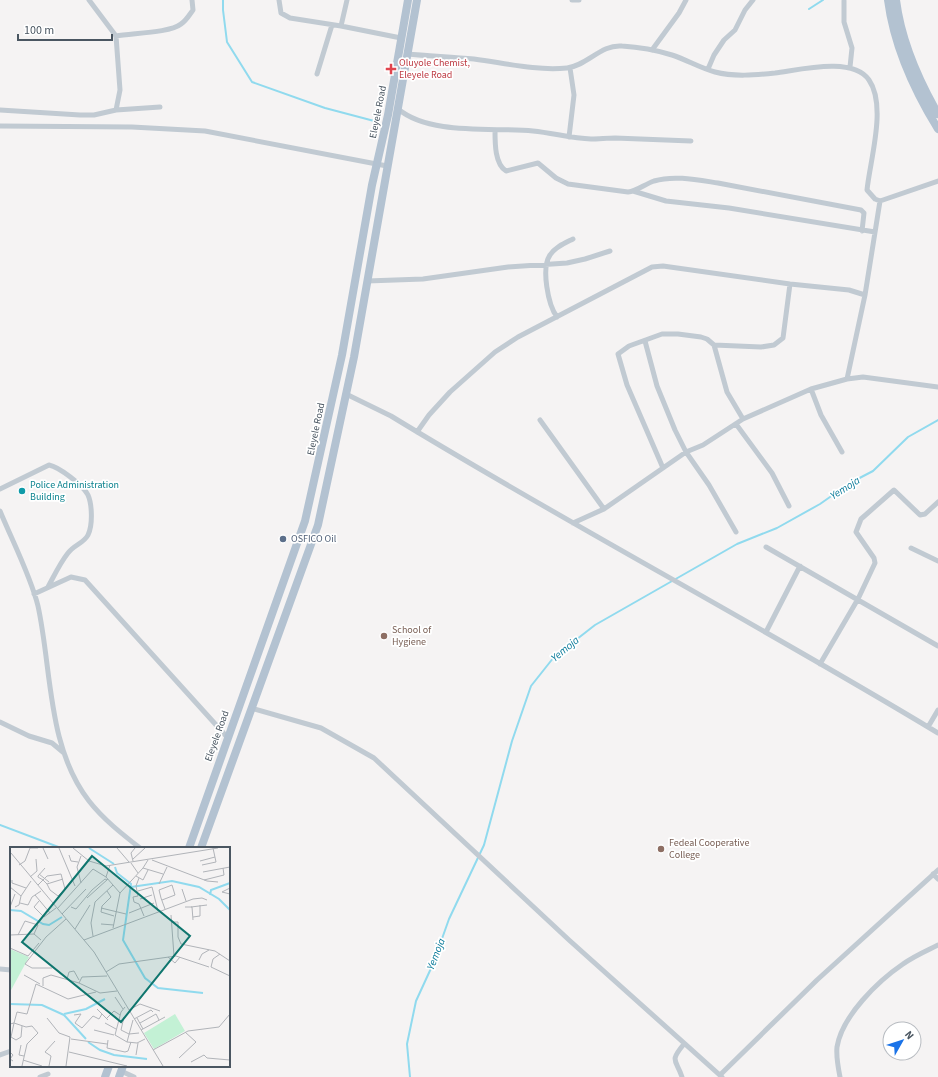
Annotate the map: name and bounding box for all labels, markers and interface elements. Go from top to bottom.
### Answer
scale bar [18,16,112,42]
text: 100 m [24,22,54,39]
place label: Oluyole Chemist, Eleyele Road [399,56,470,82]
marker: Oluyole Chemist, Eleyele Road [386,64,396,74]
street label: Eleyele Road [366,84,390,140]
street label: Eleyele Road [304,401,328,457]
water label: Yemoja [827,473,863,503]
place label: Police Administration Building [30,478,119,504]
marker: Police Administration Building [17,486,27,496]
place label: OSFICO Oil [291,532,337,546]
marker: OSFICO Oil [278,534,288,544]
place label: School of Hygiene [392,623,432,649]
marker: School of Hygiene [379,631,389,641]
water label: Yemoja [548,633,583,665]
street label: Eleyele Road [201,709,233,763]
place label: Fedeal Cooperative College [669,836,749,862]
marker: Fedeal Cooperative College [656,844,666,854]
inset map [10,847,230,1067]
water label: Yemoja [423,936,449,972]
north arrow [882,1021,922,1061]
text: N [901,1027,918,1043]

